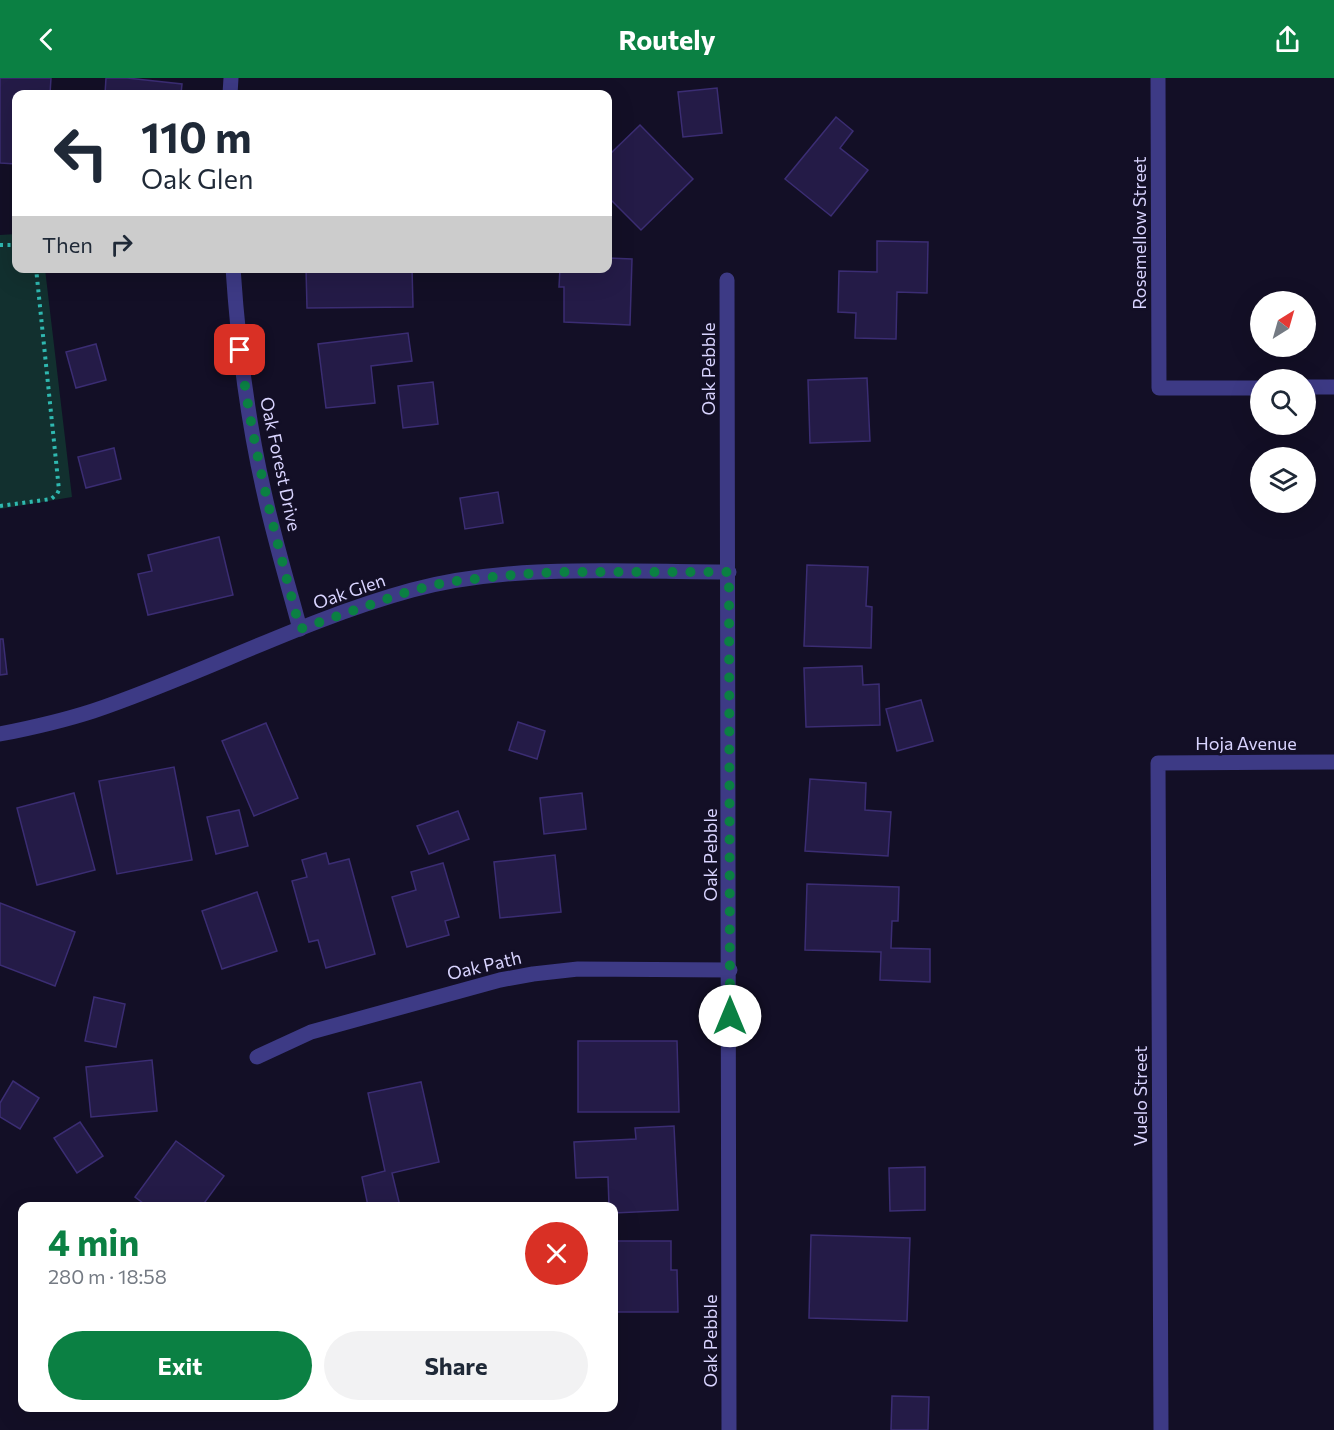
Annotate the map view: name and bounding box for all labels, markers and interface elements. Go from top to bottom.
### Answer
icon: back [30,23,63,56]
text: Routely [619,23,715,56]
icon: share [1271,23,1304,56]
text: 110 m [141,110,252,162]
icon: left [42,114,120,192]
street label: Rosemellow Street [1128,156,1150,310]
text: Oak Glen [141,162,253,195]
icon: right [105,228,138,261]
text: Then [42,231,93,258]
north arrow [1250,291,1316,357]
map controls [1250,291,1316,513]
street label: Oak Pebble [697,322,719,416]
pin [214,324,265,375]
icon: arrive [223,333,256,366]
button: search [1250,369,1316,435]
street label: Oak Forest Drive [256,395,306,533]
button: layers [1250,447,1316,513]
street label: Oak Glen [310,568,388,614]
street label: Hoja Avenue [1195,732,1297,754]
street label: Oak Pebble [699,808,721,902]
street label: Oak Path [445,946,523,984]
position arrow [698,984,762,1048]
street label: Vuelo Street [1129,1046,1151,1146]
text: 4 min [48,1219,139,1263]
button: close [525,1222,588,1285]
text: 280 m · 18:58 [48,1264,167,1288]
street label: Oak Pebble [699,1294,721,1388]
button: Exit [48,1331,312,1400]
button: Share [324,1331,588,1400]

